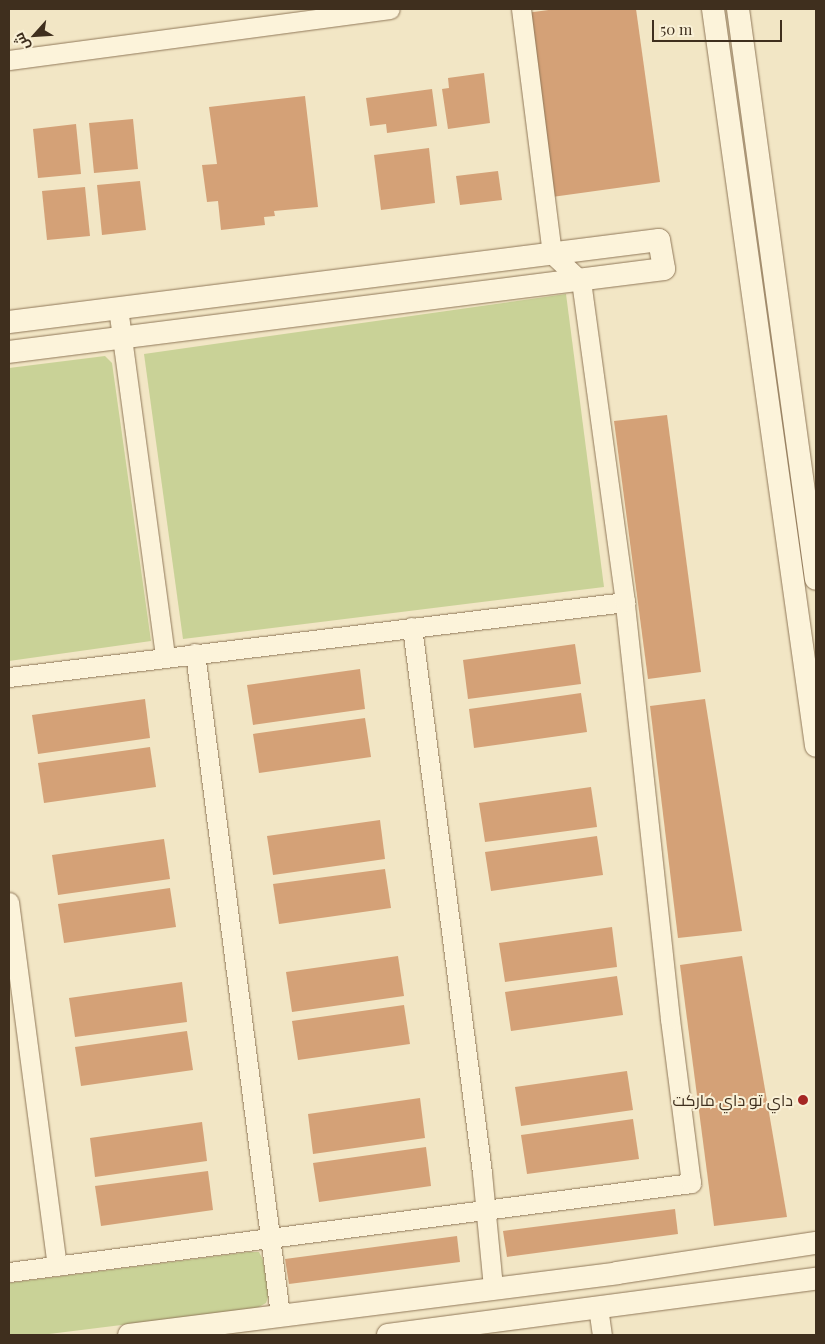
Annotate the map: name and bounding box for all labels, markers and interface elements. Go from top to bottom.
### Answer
north arrow [10,10,60,60]
scale bar [655,10,785,42]
text: 50 m [660,19,692,39]
text: ش [9,30,34,54]
place label: داي تو داي ماركت [673,1090,793,1110]
marker: داي تو داي ماركت [797,1094,809,1106]

